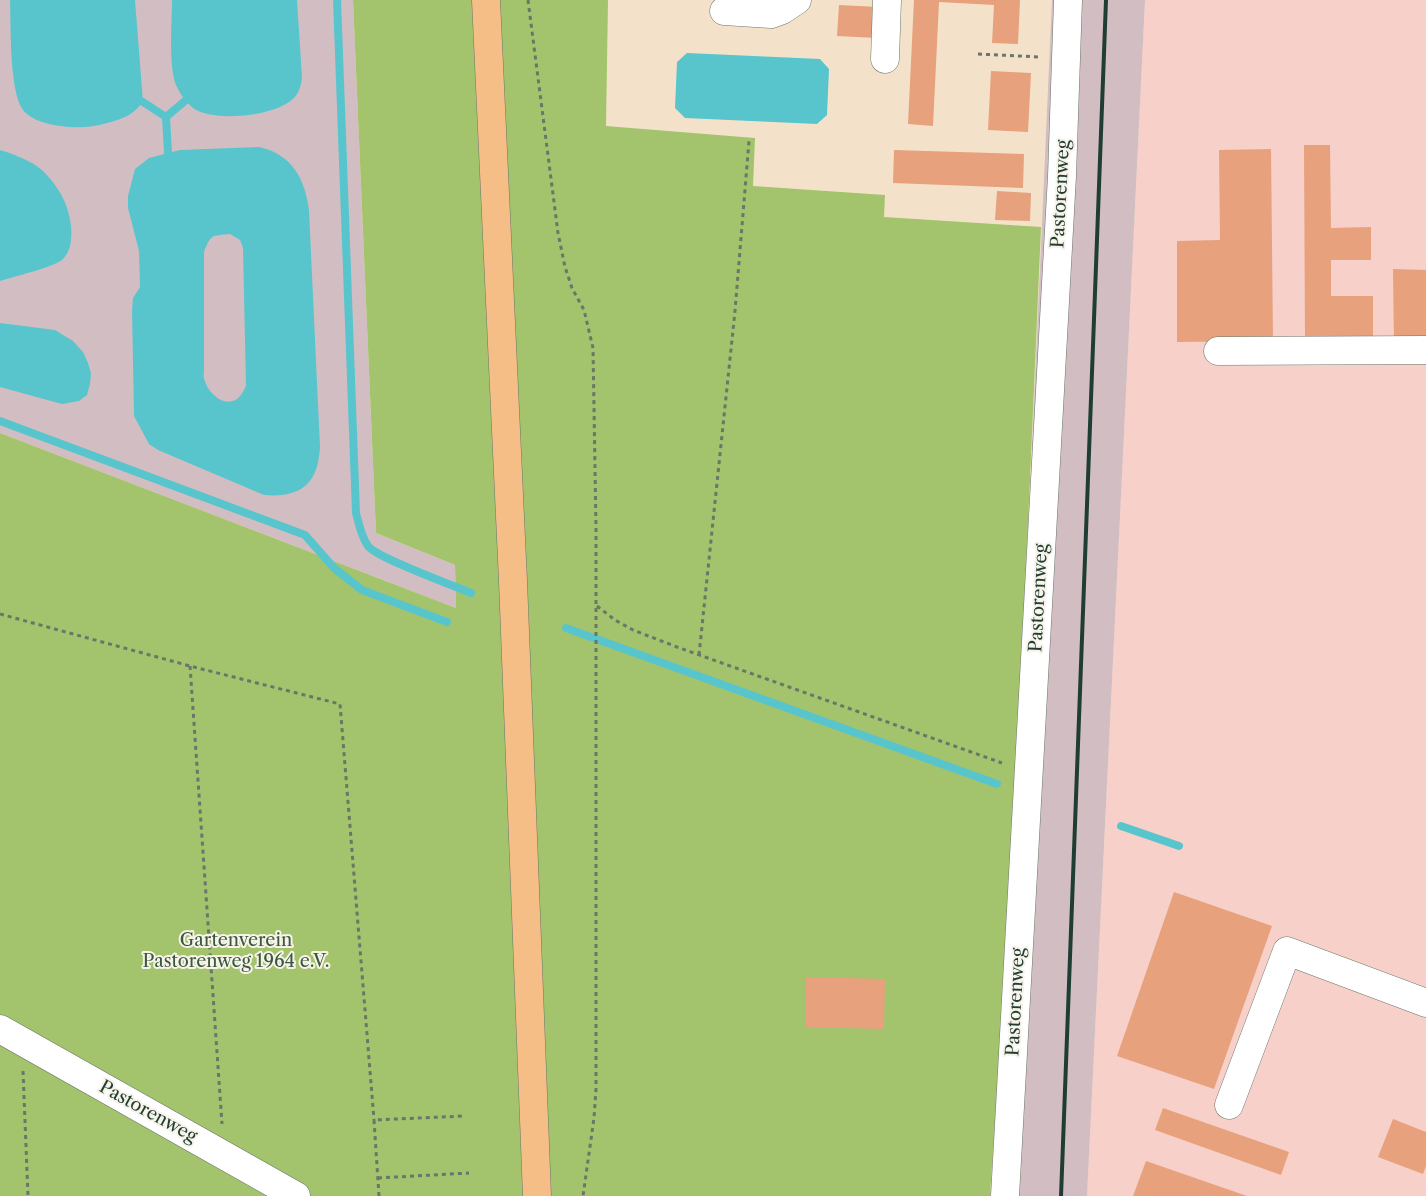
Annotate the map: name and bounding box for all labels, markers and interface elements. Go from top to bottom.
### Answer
street label: Pastorenweg [1047,139,1075,249]
street label: Pastorenweg [1025,543,1053,653]
park label: Gartenverein Pastorenweg 1964 e.V. [143,930,329,972]
street label: Pastorenweg [1002,947,1030,1057]
street label: Pastorenweg [95,1076,201,1148]

